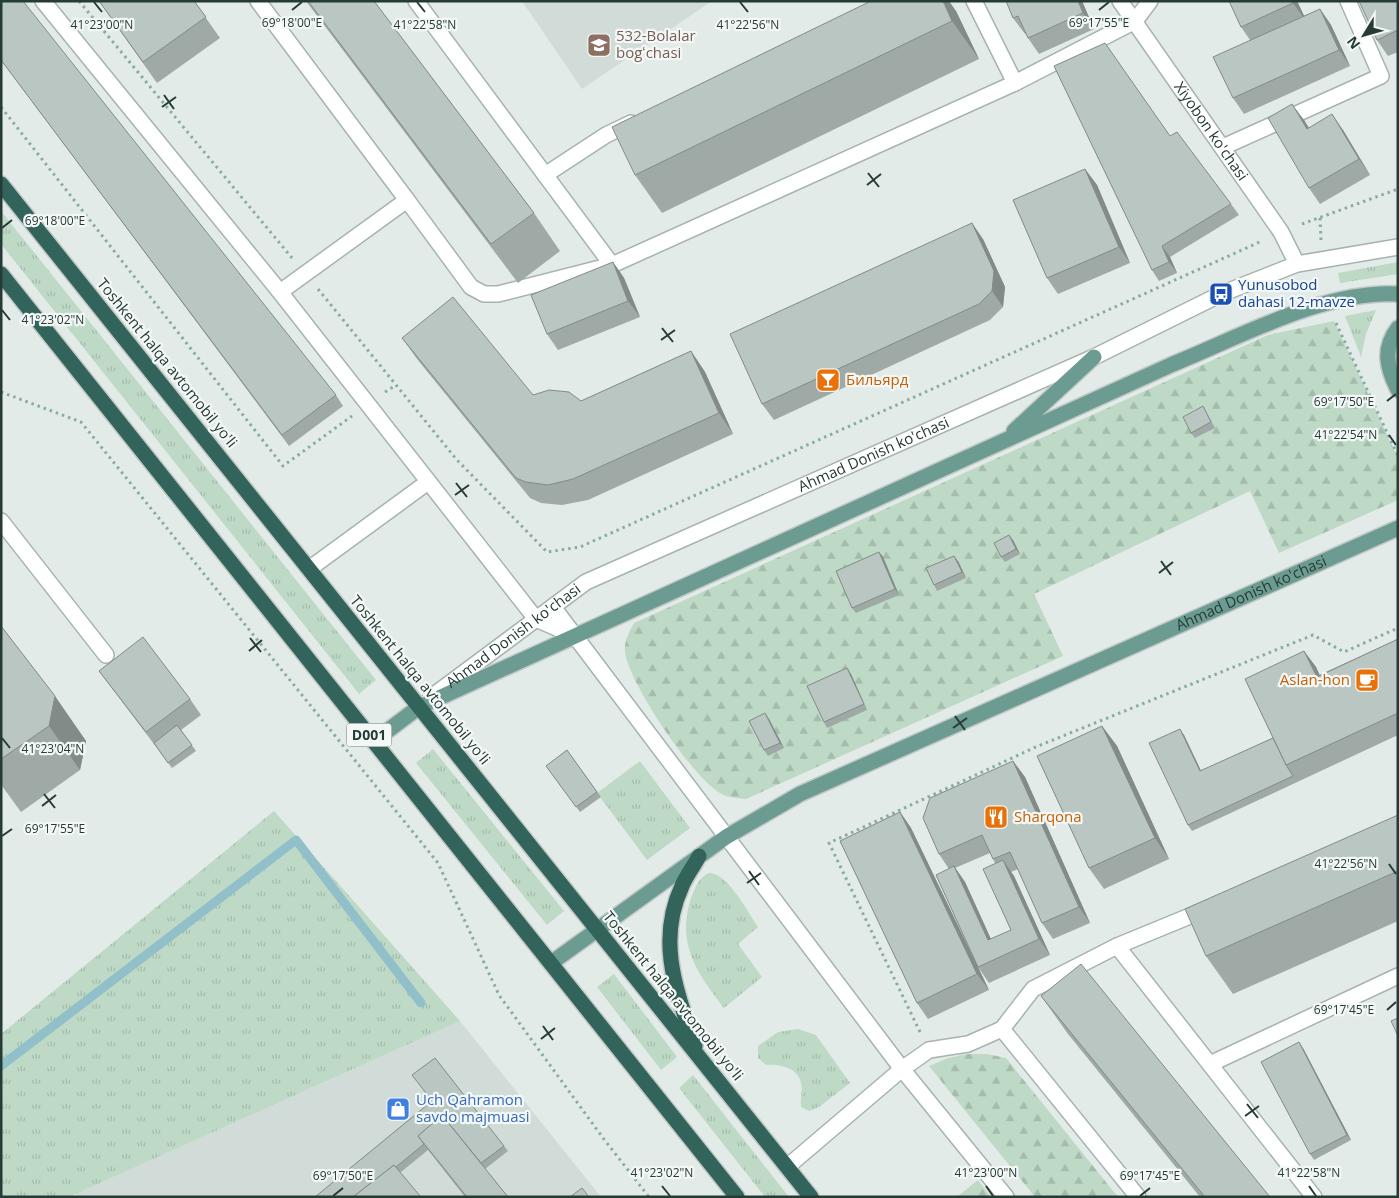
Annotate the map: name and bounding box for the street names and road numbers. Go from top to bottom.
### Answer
street label: Xiyobon ko'chasi [1170,77,1253,184]
street label: Toshkent halqa avtomobil yo'li [93,274,242,451]
street label: Ahmad Donish ko'chasi [795,412,952,496]
street label: Ahmad Donish ko'chasi [1172,550,1329,635]
street label: Ahmad Donish ko'chasi [441,578,584,692]
street label: Toshkent halqa avtomobil yo'li [346,591,495,768]
road number: D001 [346,724,392,746]
street label: Toshkent halqa avtomobil yo'li [599,907,748,1084]

